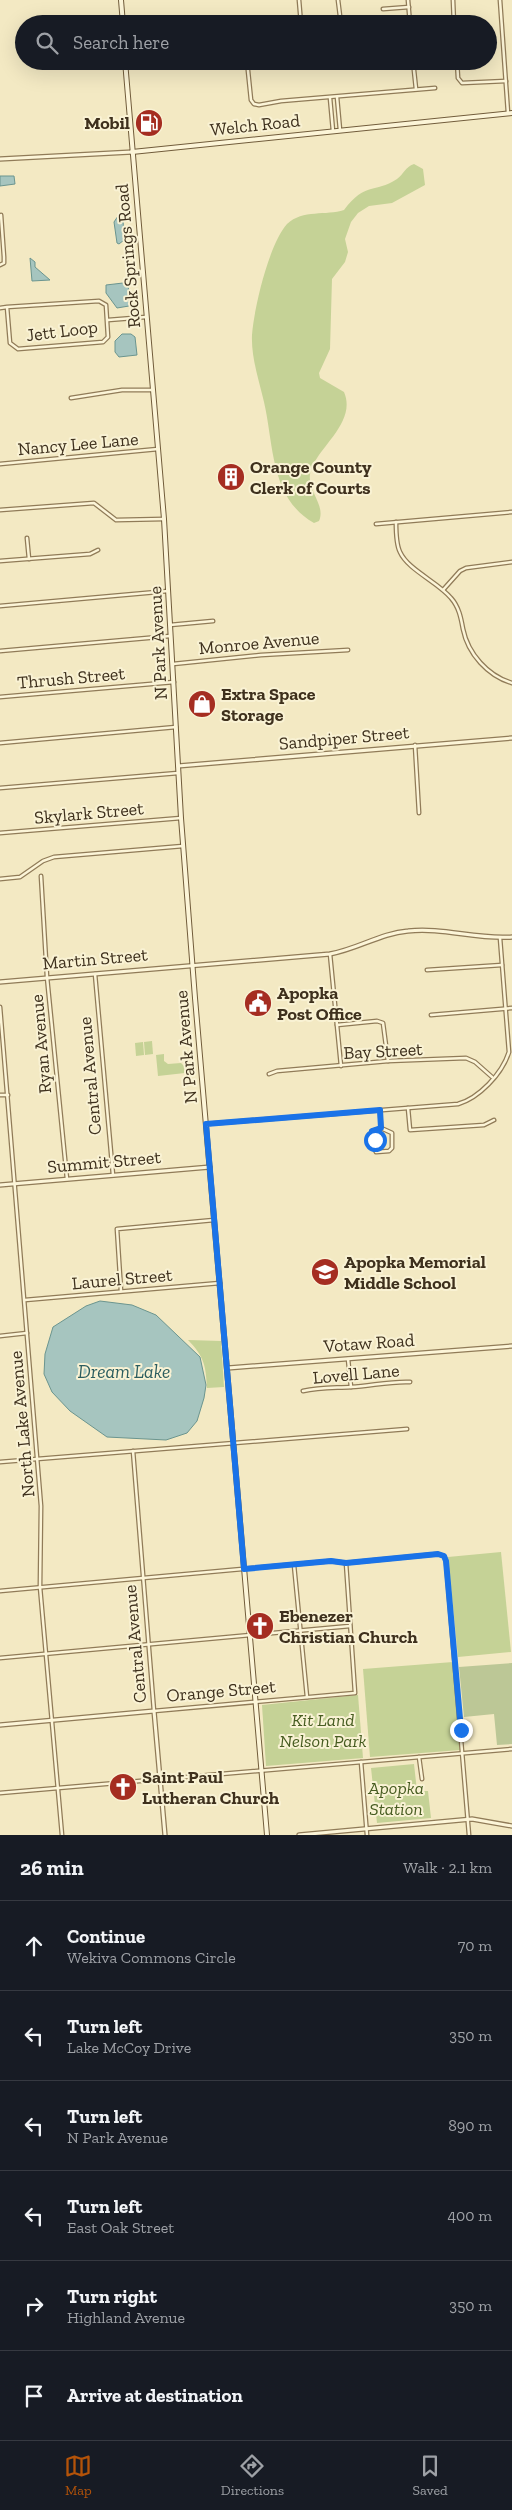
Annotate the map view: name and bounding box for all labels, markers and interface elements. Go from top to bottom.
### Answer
search box [15,15,497,70]
icon: search [33,29,61,57]
text: Search here [73,31,169,54]
fuel station icon: Mobil [134,108,164,138]
street label: Welch Road [209,109,301,141]
place label: Mobil [84,112,130,134]
street label: Rock Springs Road [111,183,145,329]
street label: Jett Loop [25,316,99,346]
street label: Nancy Lee Lane [17,428,139,460]
place label: Orange County Clerk of Courts [250,456,372,499]
building icon: Orange County Clerk of Courts [216,462,246,492]
street label: N Park Avenue [144,586,172,700]
street label: Monroe Avenue [198,627,320,659]
street label: Thrush Street [16,662,126,694]
place label: Extra Space Storage [221,683,316,726]
shop icon: Extra Space Storage [187,689,217,719]
street label: Sandpiper Street [278,721,410,755]
street label: Skylark Street [33,797,145,829]
street label: Martin Street [41,943,149,975]
place label: Apopka Post Office [277,982,362,1025]
public building icon: Apopka Post Office [243,988,273,1018]
street label: N Park Avenue [170,989,202,1105]
street label: Ryan Avenue [26,993,56,1095]
street label: Central Avenue [74,1016,106,1136]
street label: Bay Street [343,1038,424,1064]
route start [364,1129,387,1152]
street label: Summit Street [46,1146,162,1178]
place label: Apopka Memorial Middle School [344,1251,486,1294]
school or university icon: Apopka Memorial Middle School [310,1257,340,1287]
street label: Laurel Street [71,1264,174,1294]
street label: Votaw Road [322,1329,415,1357]
street label: North Lake Avenue [5,1350,39,1498]
street label: Lovell Lane [312,1359,400,1389]
water label: Dream Lake [78,1360,170,1383]
street label: Central Avenue [119,1584,151,1704]
place label: Ebenezer Christian Church [279,1605,418,1648]
church icon: Ebenezer Christian Church [245,1611,275,1641]
street label: Orange Street [165,1675,277,1707]
park label: Kit Land Nelson Park [279,1709,367,1752]
route end [450,1719,473,1742]
place label: Saint Paul Lutheran Church [142,1766,280,1809]
church icon: Saint Paul Lutheran Church [108,1772,138,1802]
park label: Apopka Station [367,1777,424,1820]
text: 26 min [20,1855,84,1880]
text: Walk · 2.1 km [403,1858,492,1877]
text: Continue [67,1925,145,1948]
icon: ahead [20,1932,48,1960]
text: 70 m [458,1936,492,1955]
text: Wekiva Commons Circle [67,1948,236,1967]
text: Turn left [67,2015,142,2038]
icon: left [20,2022,48,2050]
text: 350 m [449,2026,492,2045]
text: Lake McCoy Drive [67,2038,191,2057]
text: Turn left [67,2105,142,2128]
icon: left [20,2112,48,2140]
text: 890 m [448,2116,492,2135]
text: N Park Avenue [67,2128,168,2147]
text: Turn left [67,2195,142,2218]
icon: left [20,2202,48,2230]
text: 400 m [448,2206,492,2225]
text: East Oak Street [67,2218,174,2237]
text: Turn right [67,2285,157,2308]
icon: right [20,2292,48,2320]
text: 350 m [449,2296,492,2315]
text: Highland Avenue [67,2308,185,2327]
icon: arrive [20,2382,48,2410]
text: Arrive at destination [67,2384,243,2407]
tab: Map [64,2452,92,2499]
tab: Directions [221,2452,284,2499]
tab: Saved [413,2452,448,2499]

